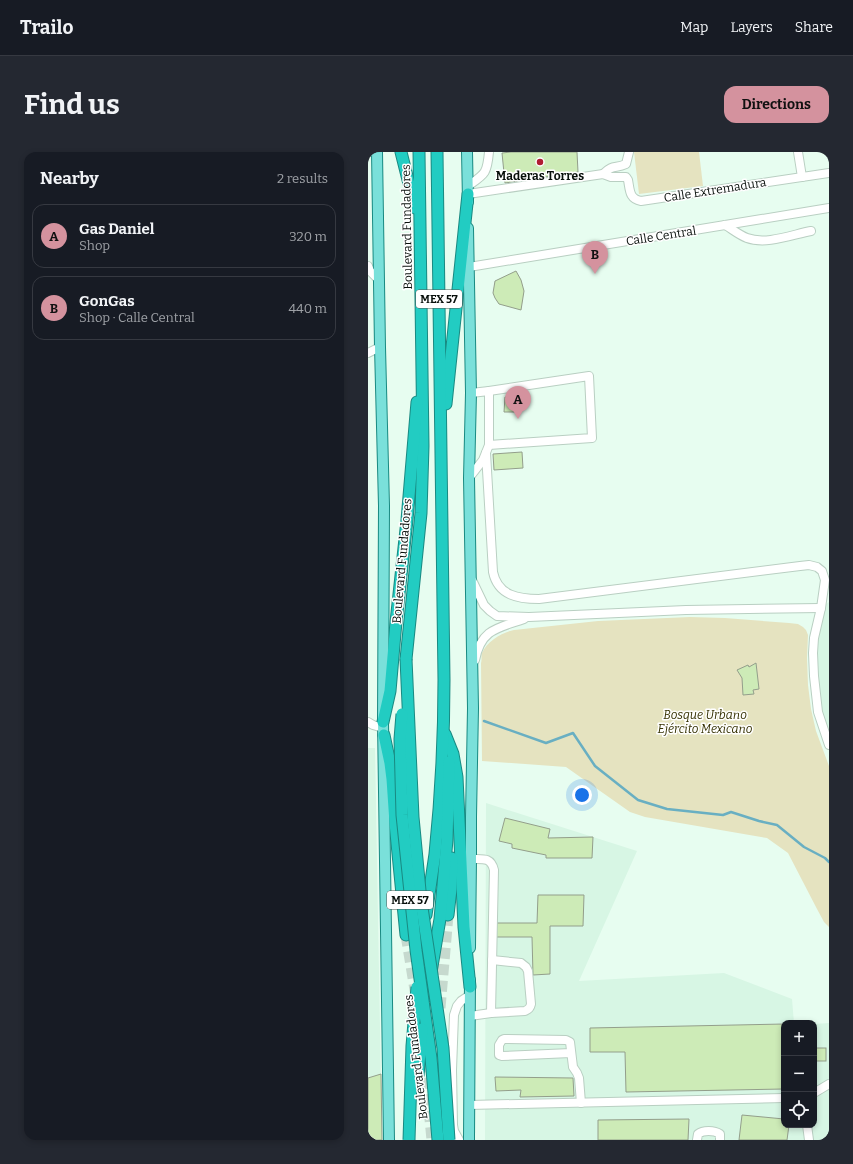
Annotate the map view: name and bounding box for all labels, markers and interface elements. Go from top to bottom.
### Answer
text: Trailo [20,16,73,39]
text: Map [680,19,708,36]
text: Layers [730,19,773,36]
text: Share [795,19,833,36]
button: Directions [724,86,829,123]
text: Find us [24,88,120,121]
marker: Maderas Torres [535,157,545,167]
street label: Boulevard Fundadores [399,164,415,290]
text: Nearby [40,168,99,189]
place label: Maderas Torres [496,169,584,183]
text: 2 results [277,171,328,186]
street label: Calle Extremadura [663,175,768,205]
text: Gas Daniel [79,220,154,238]
street label: Calle Central [625,223,698,248]
text: A [49,229,59,244]
text: 320 m [289,229,327,244]
text: Shop [79,238,110,253]
pin: B [582,241,608,274]
road number: MEX 57 [416,290,462,308]
text: GonGas [79,292,135,310]
text: B [50,301,58,316]
text: 440 m [288,301,327,316]
text: Shop · Calle Central [79,310,195,325]
pin: A [505,386,531,419]
street label: Boulevard Fundadores [390,498,414,624]
park label: Bosque Urbano Ejército Mexicano [657,708,753,736]
your location [572,785,592,805]
road number: MEX 57 [387,891,433,909]
street label: Boulevard Fundadores [401,994,431,1120]
map controls [781,1020,817,1128]
button: + [781,1020,817,1056]
button: − [781,1056,817,1092]
button: locate [781,1092,817,1128]

